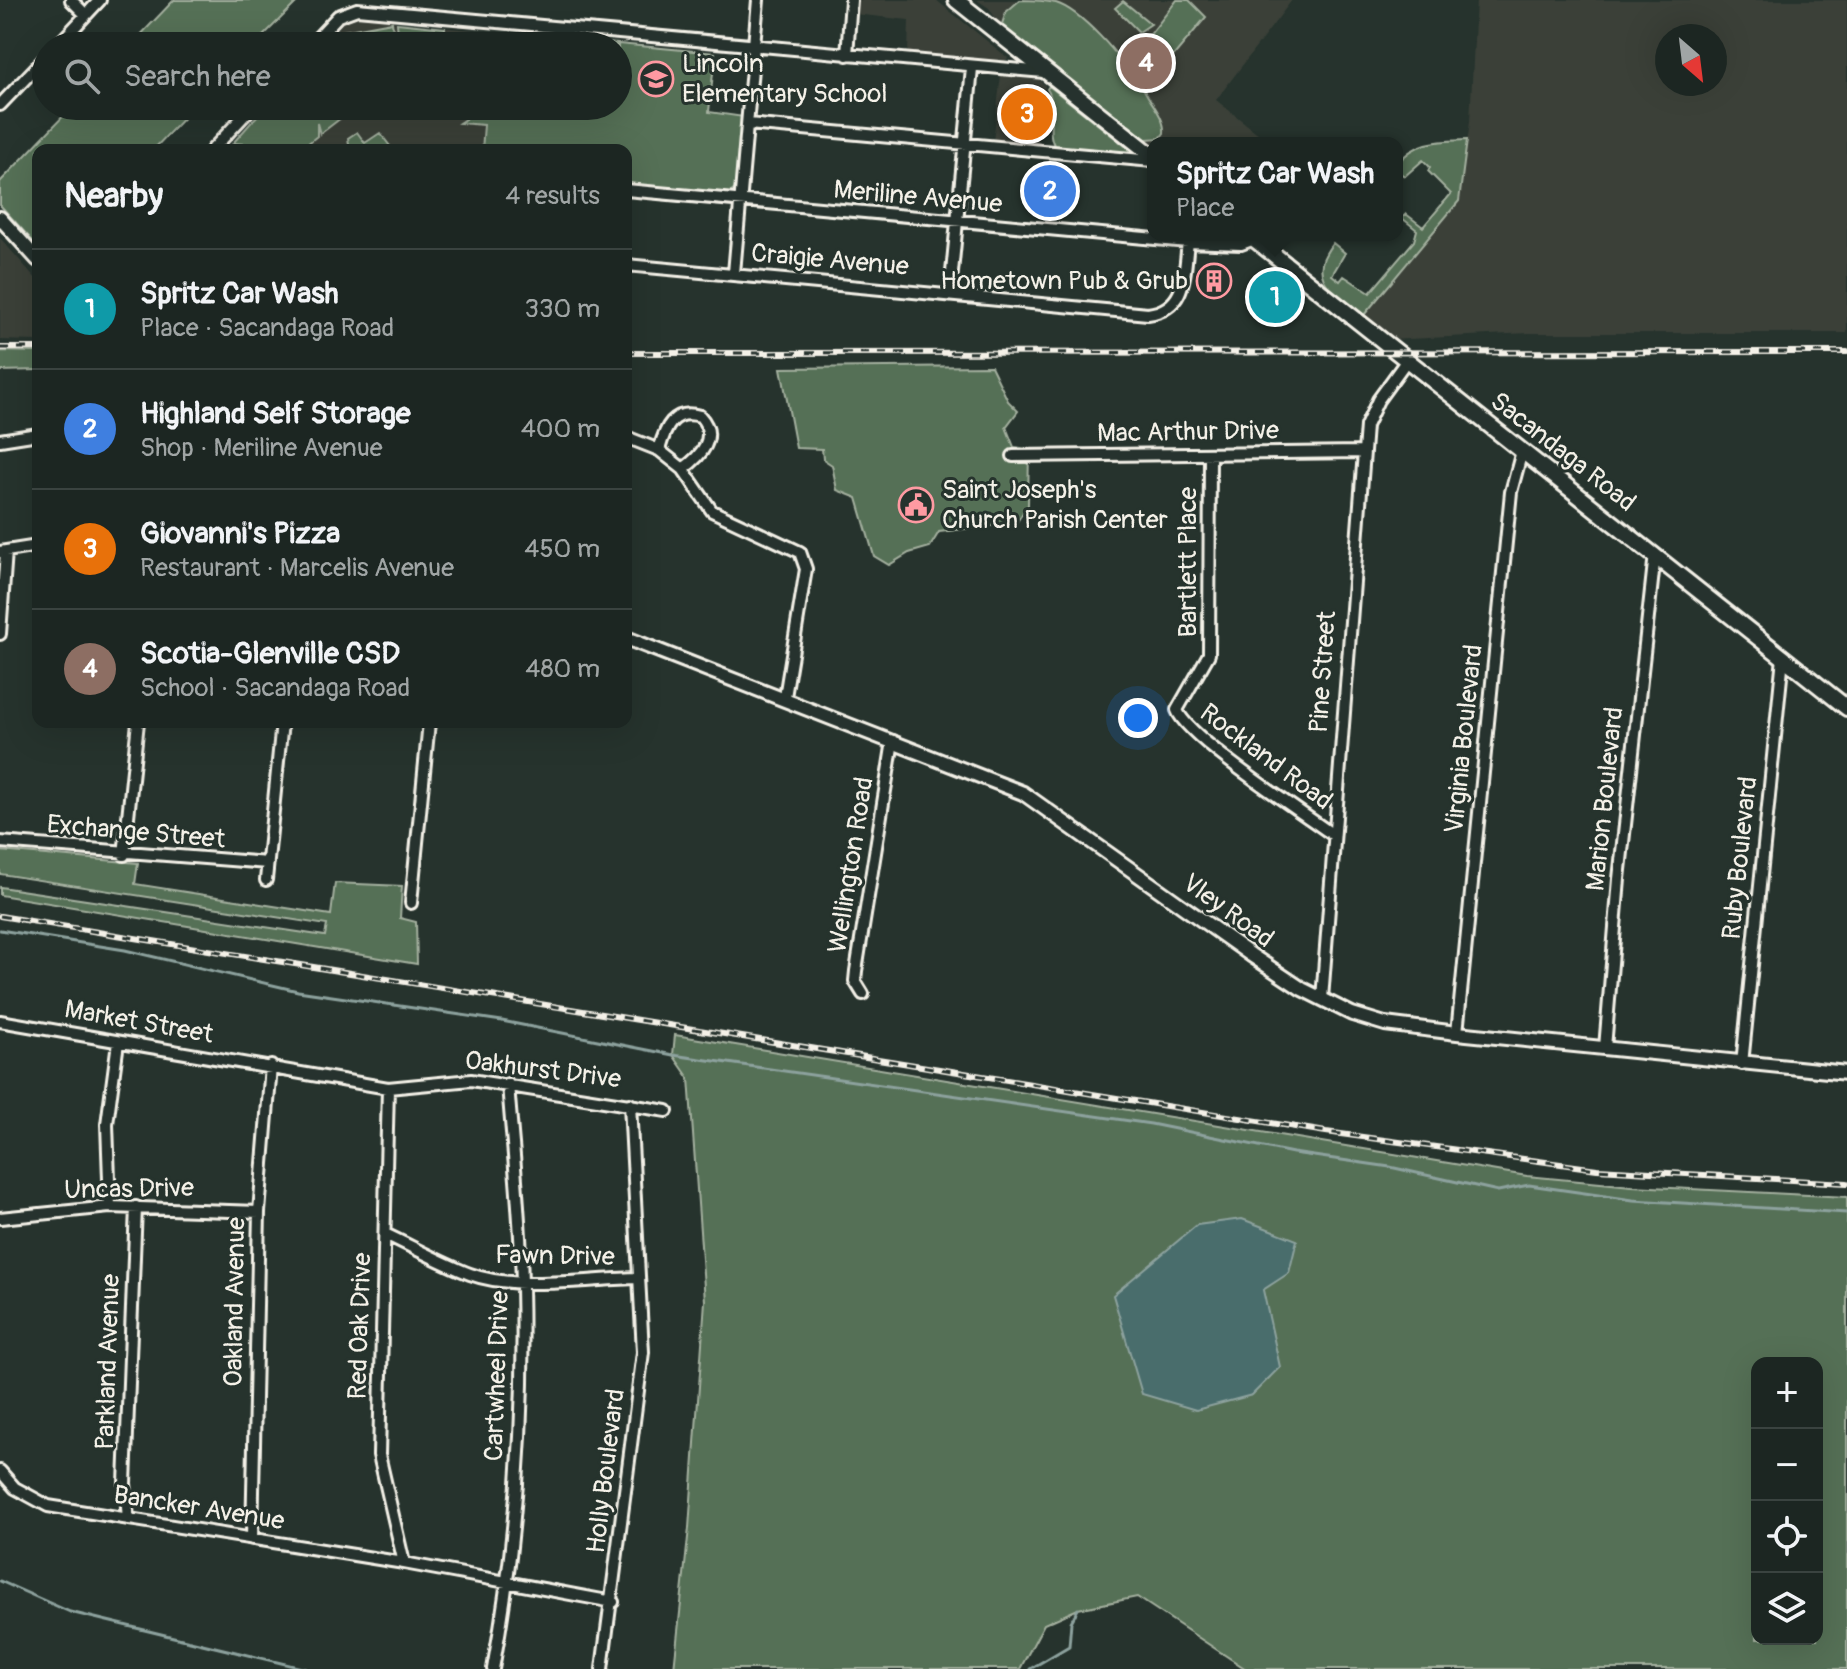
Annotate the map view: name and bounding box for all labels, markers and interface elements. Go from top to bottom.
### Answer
north arrow [1655,24,1727,96]
search box [32,32,632,120]
pin: 4 [1120,33,1172,93]
place label: Lincoln Elementary School [682,48,887,110]
icon: search [60,54,104,98]
text: Search here [124,58,271,95]
school or university icon: Lincoln Elementary School [637,60,675,98]
pin: 3 [1001,84,1053,144]
popup [1147,137,1403,241]
text: Spritz Car Wash [1176,155,1374,192]
pin: 2 [1024,161,1076,221]
street label: Meriline Avenue [832,174,1004,220]
text: Nearby [64,175,163,218]
text: 4 results [505,180,600,212]
text: Place [1176,192,1234,224]
street label: Craigie Avenue [750,237,910,283]
building icon: Hometown Pub & Grub [1195,262,1233,300]
place label: Hometown Pub & Grub [940,265,1188,297]
pin: 1 [1249,267,1301,327]
text: Spritz Car Wash [140,275,339,312]
text: 1 [85,293,95,325]
text: 330 m [524,293,600,325]
text: Place · Sacandaga Road [140,312,394,344]
street label: Sacandaga Road [1484,385,1642,519]
text: Highland Self Storage [140,395,411,432]
text: 2 [83,413,97,445]
text: 400 m [521,413,600,445]
street label: Mac Arthur Drive [1097,414,1279,450]
text: Shop · Meriline Avenue [140,432,383,464]
place label: Saint Joseph's Church Parish Center [942,474,1169,536]
public building icon: Saint Joseph's Church Parish Center [897,486,935,524]
street label: Bartlett Place [1172,486,1204,637]
text: Giovanni's Pizza [140,515,340,552]
text: 3 [83,533,97,565]
text: 450 m [524,533,600,565]
text: Restaurant · Marcelis Avenue [140,552,454,584]
street label: Pine Street [1303,609,1343,734]
text: Scotia-Glenville CSD [140,635,400,672]
street label: Virginia Boulevard [1438,643,1490,835]
text: 4 [82,653,98,685]
text: 480 m [525,653,600,685]
text: School · Sacandaga Road [140,672,410,704]
street label: Rockland Road [1193,697,1339,817]
your location [1118,698,1158,738]
street label: Marion Boulevard [1579,705,1631,893]
street label: Wellington Road [821,775,881,955]
street label: Ruby Boulevard [1716,775,1764,941]
street label: Exchange Street [46,808,227,856]
street label: Vley Road [1176,867,1280,955]
street label: Market Street [62,993,216,1051]
street label: Oakhurst Drive [463,1045,623,1095]
street label: Uncas Drive [64,1172,194,1206]
street label: Oakland Avenue [218,1217,252,1387]
street label: Fawn Drive [495,1239,615,1273]
street label: Red Oak Drive [341,1252,379,1400]
street label: Parkland Avenue [89,1273,127,1451]
street label: Cartwheel Drive [478,1290,516,1462]
map controls [1751,1357,1823,1645]
button: + [1751,1357,1823,1429]
street label: Holly Boulevard [580,1387,632,1555]
button: − [1751,1429,1823,1501]
street label: Bancker Avenue [111,1479,287,1537]
button: locate [1751,1501,1823,1573]
button: layers [1751,1573,1823,1645]

